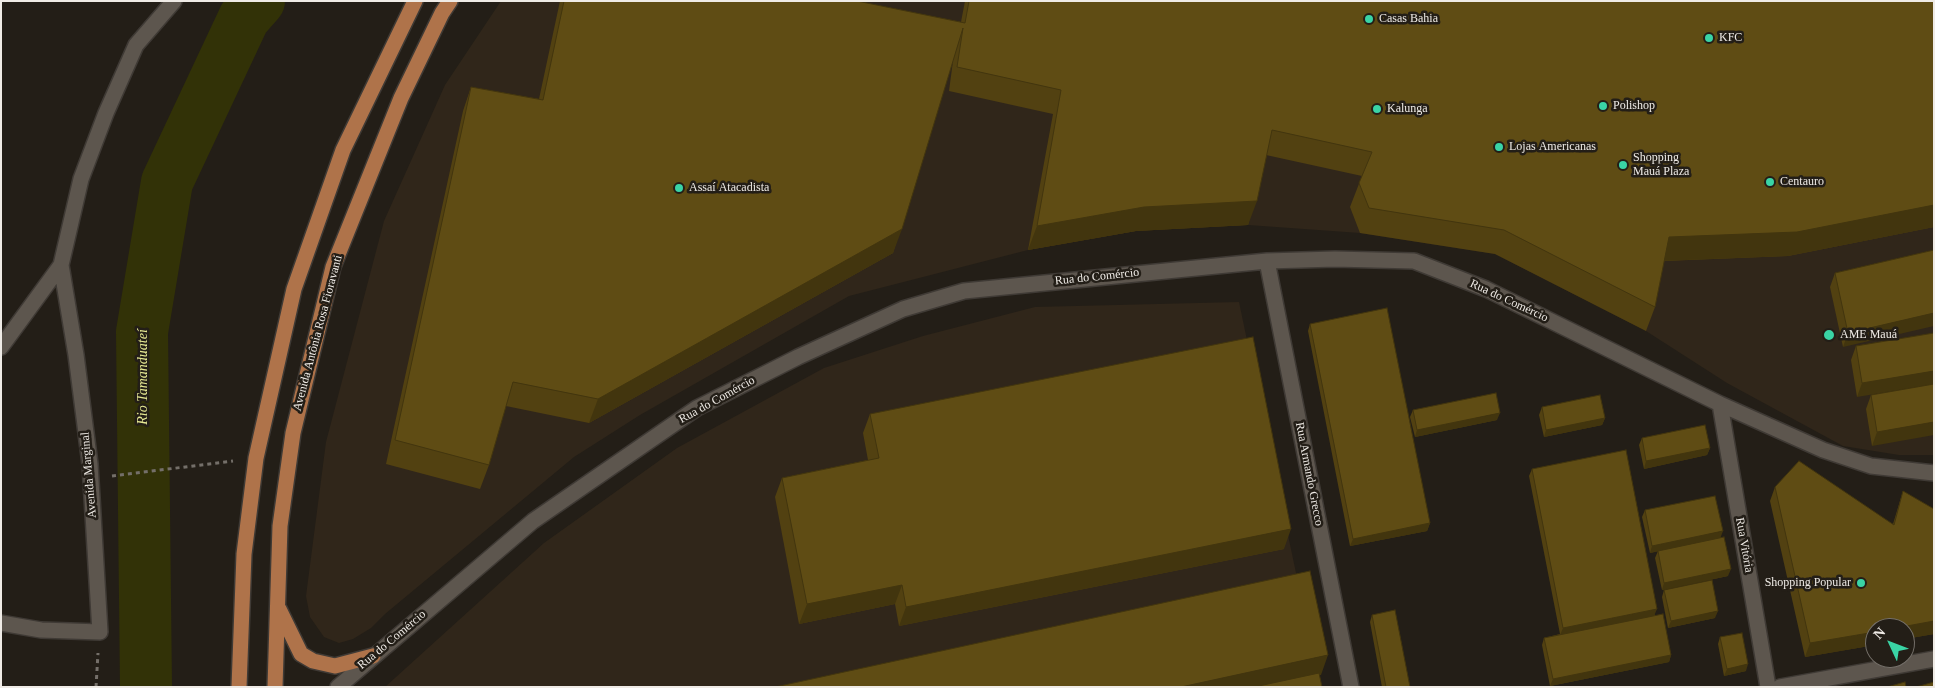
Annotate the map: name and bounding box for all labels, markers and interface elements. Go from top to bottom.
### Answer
place label: Casas Bahia [1379,12,1438,26]
marker: Casas Bahia [1363,13,1375,25]
place label: KFC [1719,31,1742,45]
marker: KFC [1703,32,1715,44]
place label: Polishop [1613,99,1655,113]
marker: Polishop [1597,100,1609,112]
place label: Kalunga [1387,102,1428,116]
marker: Kalunga [1371,103,1383,115]
place label: Lojas Americanas [1509,140,1596,154]
marker: Lojas Americanas [1493,141,1505,153]
place label: Shopping Mauá Plaza [1633,151,1689,179]
marker: Shopping Mauá Plaza [1617,159,1629,171]
place label: Centauro [1780,175,1824,189]
marker: Centauro [1764,176,1776,188]
place label: Assaí Atacadista [689,181,769,195]
marker: Assaí Atacadista [673,182,685,194]
street label: Avenida Antônia Rosa Fioravanti [290,254,346,412]
street label: Rua do Comércio [1054,265,1140,289]
street label: Rua do Comércio [1468,277,1550,325]
marker: AME Mauá [1822,328,1836,342]
place label: AME Mauá [1840,328,1897,342]
water label: Rio Tamanduateí [135,329,151,425]
street label: Rua do Comércio [676,373,758,427]
street label: Rua Armando Grecco [1292,421,1326,527]
street label: Avenida Marginal [78,431,100,519]
street label: Rua Vitória [1732,516,1756,574]
place label: Shopping Popular [1765,576,1851,590]
marker: Shopping Popular [1855,577,1867,589]
street label: Rua do Comércio [355,607,429,673]
north arrow [1865,618,1915,668]
text: N [1870,624,1888,642]

